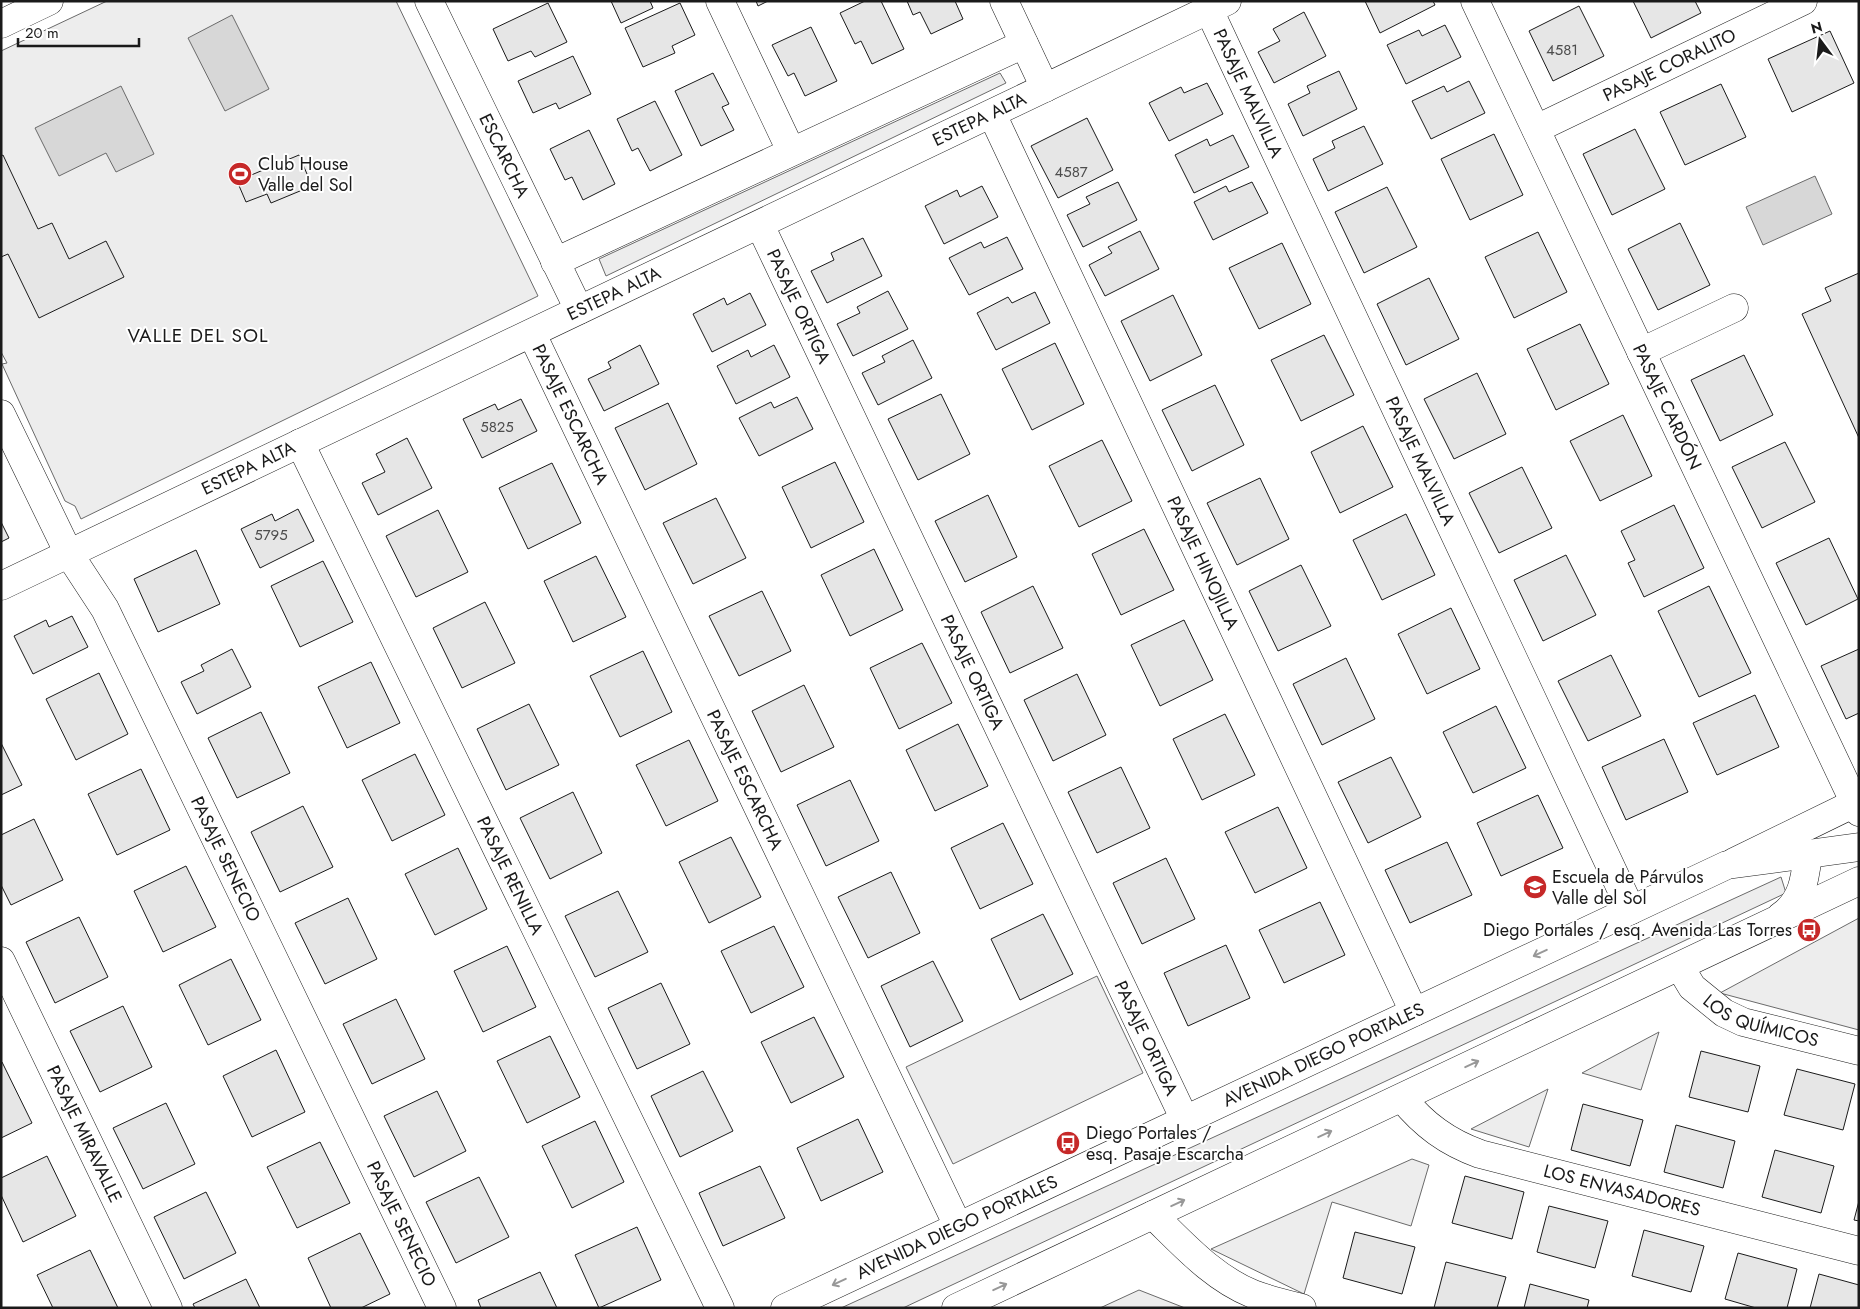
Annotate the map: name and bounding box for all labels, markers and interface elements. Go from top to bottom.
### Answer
scale bar [18,15,139,47]
north arrow [1795,15,1845,65]
text: N [1809,16,1825,39]
text: 20 m [25,22,59,44]
street label: PASAJE CORALITO [1599,22,1740,108]
street label: PASAJE MALVILLA [1207,25,1290,162]
house number: 4581 [1546,39,1578,61]
street label: ESTEPA ALTA [928,86,1031,153]
street label: ESCARCHA [473,109,536,202]
place label: Club House Valle del Sol [258,151,353,198]
sports icon: Club House Valle del Sol [227,161,253,187]
house number: 4587 [1054,161,1088,183]
street label: PASAJE ORTIGA [760,245,837,368]
street label: ESTEPA ALTA [563,260,665,327]
district label: VALLE DEL SOL [127,322,269,349]
street label: PASAJE ESCARCHA [526,340,615,489]
street label: PASAJE CARDÓN [1626,340,1708,474]
street label: PASAJE MALVILLA [1379,392,1462,530]
house number: 5825 [480,416,514,438]
street label: ESTEPA ALTA [197,434,300,502]
street label: PASAJE HINOJILLA [1160,492,1246,634]
house number: 5795 [254,524,288,546]
street label: PASAJE ORTIGA [934,610,1011,734]
street label: PASAJE ESCARCHA [700,705,790,854]
street label: PASAJE SENECIO [184,792,267,926]
street label: PASAJE RENILLA [470,812,550,939]
place label: Escuela de Párvulos Valle del Sol [1552,864,1704,911]
school or university icon: Escuela de Párvulos Valle del Sol [1522,874,1548,900]
place label: Diego Portales / esq. Avenida Las Torres [1483,917,1792,943]
bus stop icon: Diego Portales / esq. Avenida Las Torres [1796,917,1822,943]
one-way arrow [1533,948,1548,958]
street label: PASAJE ORTIGA [1108,976,1185,1100]
street label: LOS QUÍMICOS [1697,988,1822,1053]
street label: AVENIDA DIEGO PORTALES [1218,996,1429,1113]
one-way arrow [1465,1059,1480,1069]
street label: PASAJE MIRAVALLE [40,1061,128,1207]
place label: Diego Portales / esq. Pasaje Escarcha [1086,1120,1244,1167]
one-way arrow [1317,1128,1332,1138]
bus stop icon: Diego Portales / esq. Pasaje Escarcha [1055,1130,1081,1156]
street label: PASAJE SENECIO [360,1157,443,1291]
street label: LOS ENVASADORES [1541,1158,1703,1223]
street label: AVENIDA DIEGO PORTALES [852,1169,1062,1286]
one-way arrow [1170,1198,1185,1207]
one-way arrow [832,1278,847,1288]
one-way arrow [992,1282,1007,1291]

